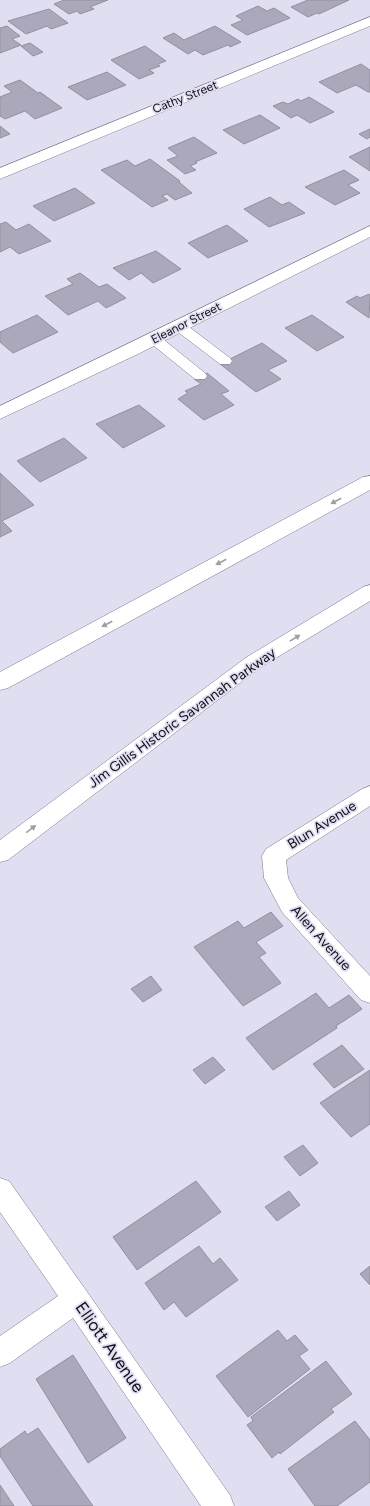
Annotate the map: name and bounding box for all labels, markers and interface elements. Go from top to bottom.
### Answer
street label: Cathy Street [150,77,220,116]
street label: Eleanor Street [149,299,224,347]
one-way arrow [330,498,341,504]
one-way arrow [215,559,227,566]
one-way arrow [101,621,112,627]
one-way arrow [289,634,301,641]
street label: Jim Gillis Historic Savannah Parkway [85,644,280,792]
street label: Blun Avenue [284,797,360,853]
one-way arrow [26,825,37,834]
street label: Allen Avenue [287,902,355,974]
street label: Elliott Avenue [71,1298,149,1396]

